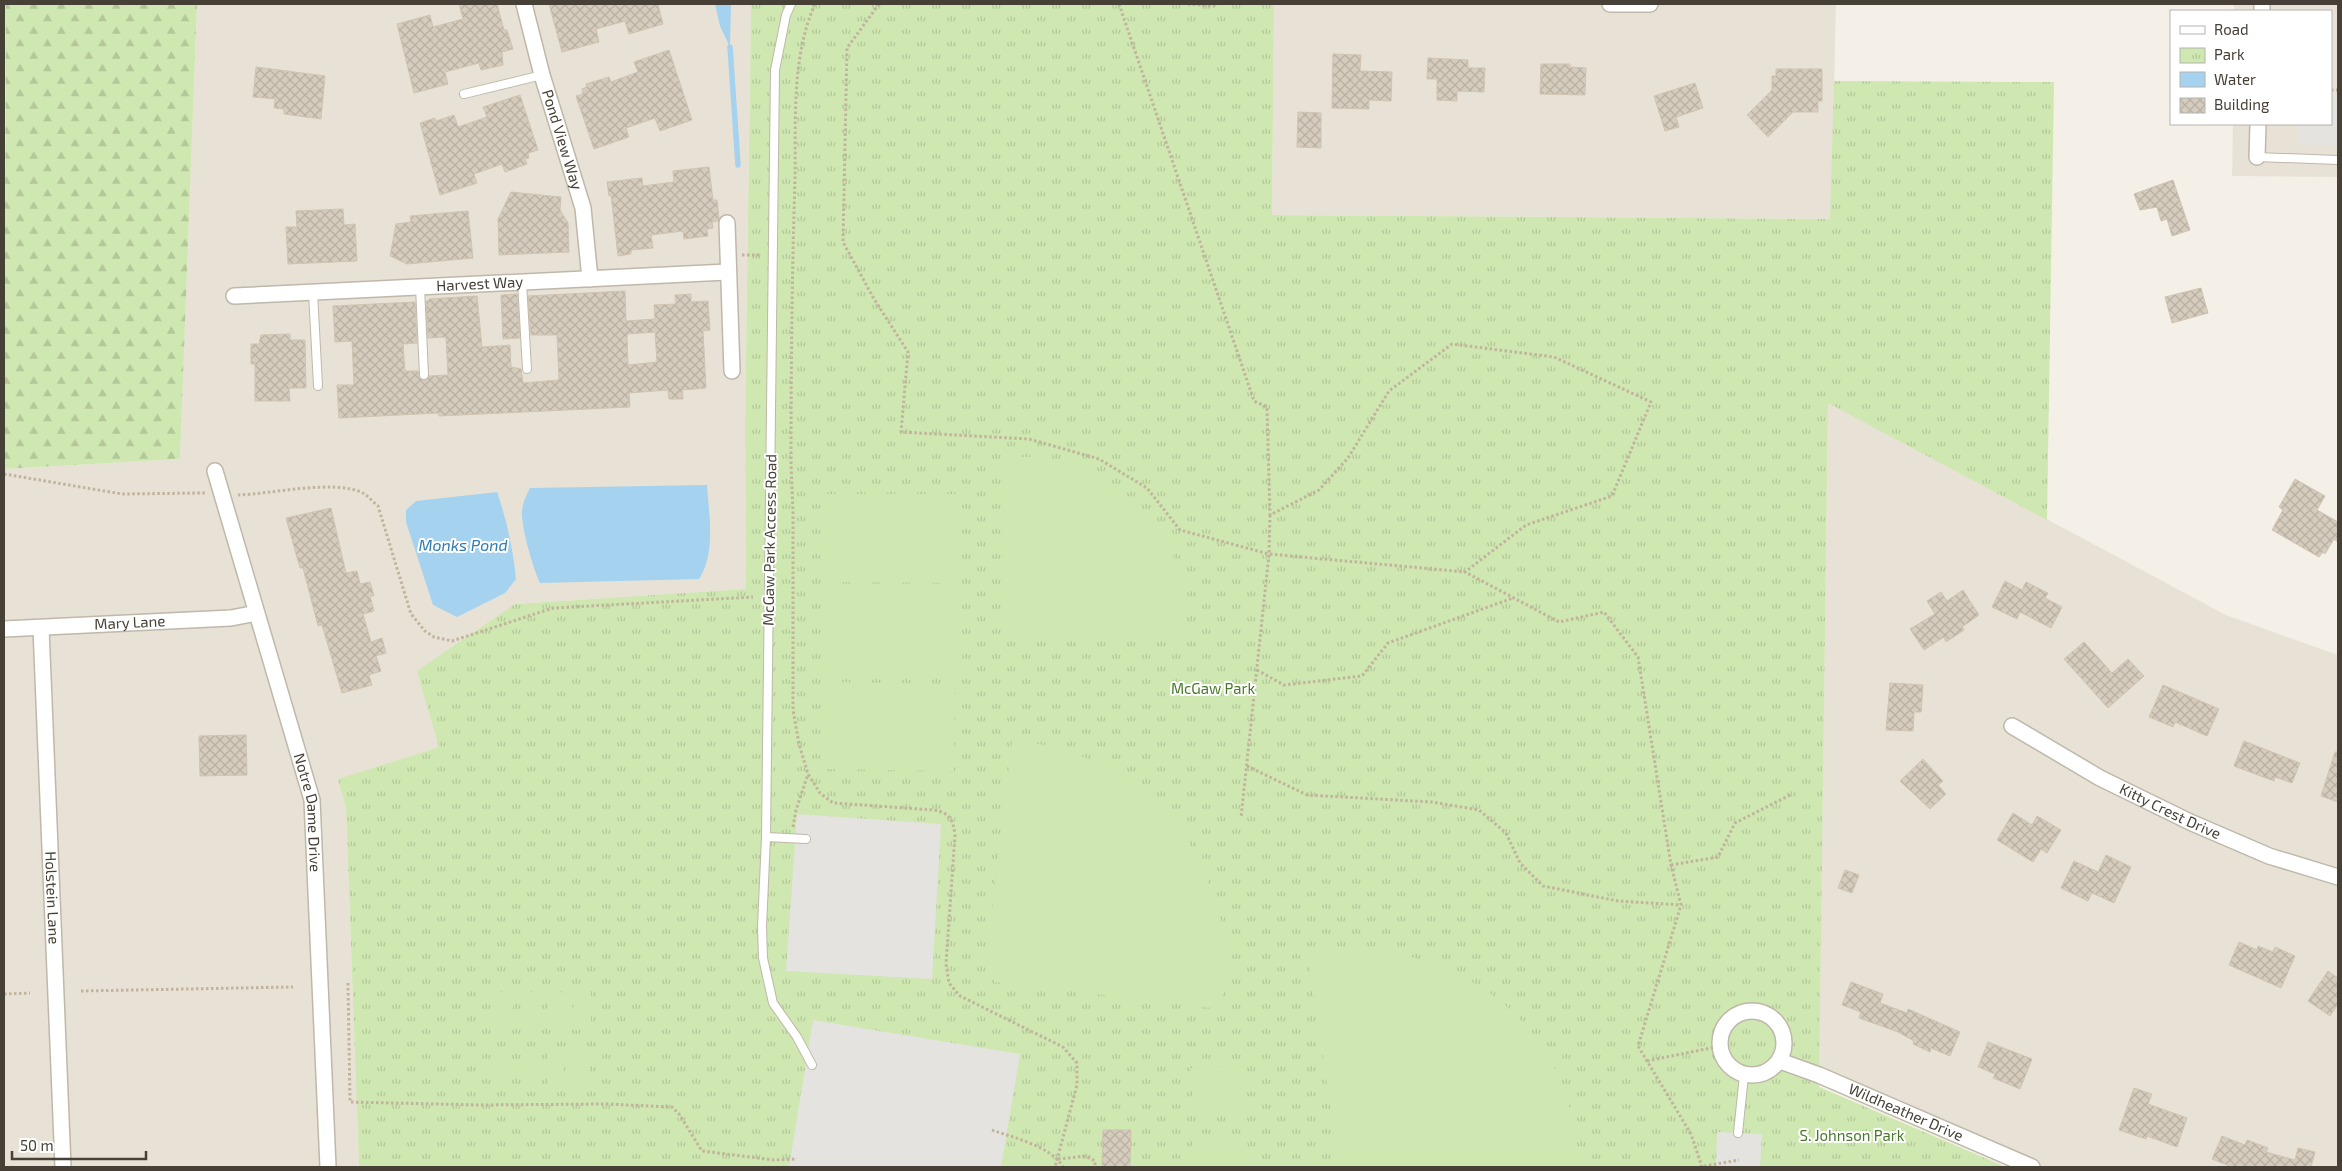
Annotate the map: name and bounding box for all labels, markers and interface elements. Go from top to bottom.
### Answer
legend [2170,10,2332,125]
text: Road [2214,20,2249,38]
text: Park [2214,45,2245,63]
text: Water [2214,70,2256,88]
street label: Pond View Way [539,87,587,192]
text: Building [2214,95,2270,113]
street label: Harvest Way [436,272,524,294]
street label: McGaw Park Access Road [759,454,779,626]
water label: Monks Pond [418,535,508,554]
street label: Mary Lane [94,611,166,633]
park label: McGaw Park [1171,679,1255,697]
street label: Notre Dame Drive [291,751,325,873]
street label: Kitty Crest Drive [2117,779,2224,842]
street label: Holstein Lane [42,851,64,945]
street label: Wildheather Drive [1846,1079,1966,1144]
park label: S. Johnson Park [1800,1126,1905,1144]
scale bar [12,1128,146,1160]
text: 50 m [20,1136,54,1154]

